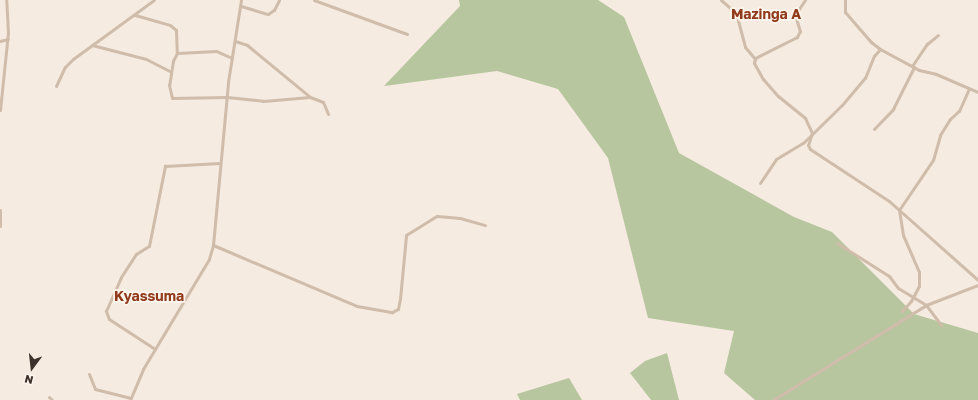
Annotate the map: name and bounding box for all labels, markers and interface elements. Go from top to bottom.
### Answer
district label: Mazinga A [731,6,801,22]
district label: Kyassuma [114,288,184,304]
north arrow [12,348,52,388]
text: N [23,373,34,387]

